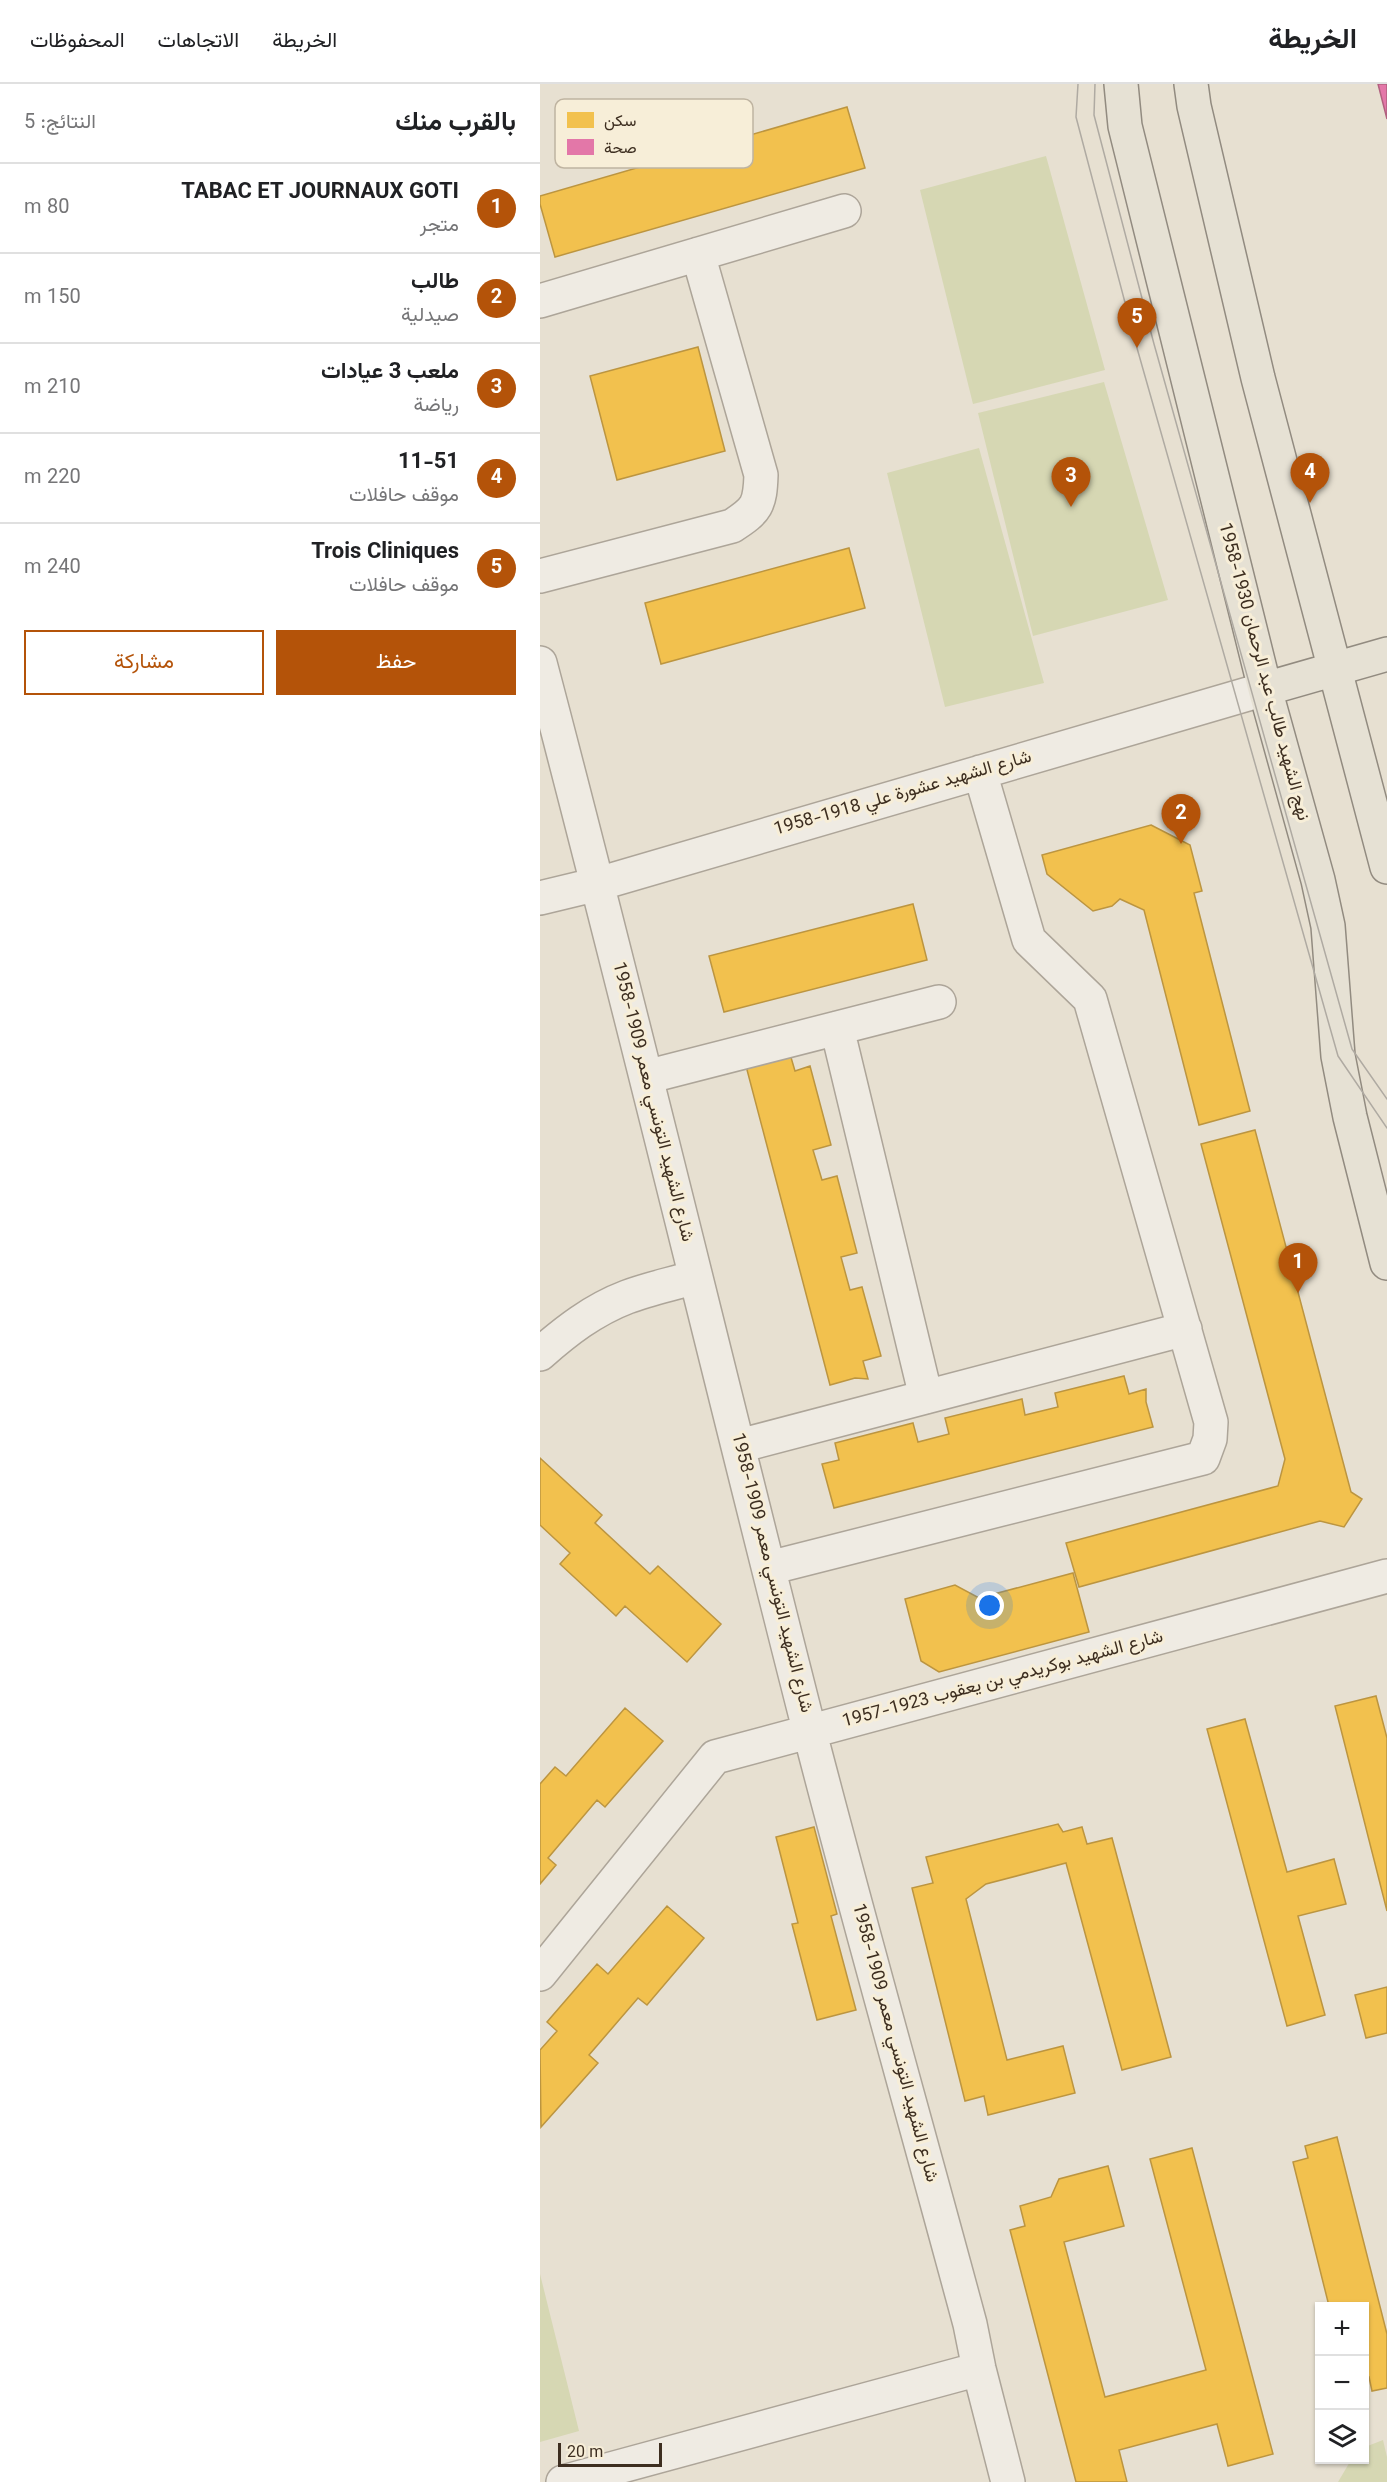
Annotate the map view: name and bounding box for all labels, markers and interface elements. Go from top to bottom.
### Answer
text: الخريطة [1268,19,1357,63]
text: المحفوظات [30,25,125,58]
text: الاتجاهات [158,25,239,58]
text: الخريطة [272,25,337,58]
legend [555,99,753,168]
text: بالقرب منك [395,103,516,144]
text: النتائج: 5 [24,107,96,139]
text: سكن [604,110,636,135]
text: صحة [604,137,637,162]
text: TABAC ET JOURNAUX GOTI [181,175,459,210]
text: 80 m [24,192,69,224]
text: 1 [491,192,502,224]
text: متجر [420,210,459,242]
text: طالب [411,265,459,300]
text: 150 m [24,282,81,314]
text: 2 [491,282,502,314]
pin: 5 [1118,298,1156,348]
text: صيدلية [401,300,459,332]
text: ملعب 3 عيادات [321,355,459,390]
text: 210 m [24,372,81,404]
text: 3 [491,372,502,404]
text: رياضة [414,390,459,422]
text: 11-51 [398,445,459,480]
pin: 4 [1290,454,1330,503]
pin: 3 [1052,458,1090,507]
text: 220 m [24,462,81,494]
text: 4 [491,462,502,494]
text: موقف حافلات [349,480,459,512]
street label: نهج الشهيد طالب عبد الرحمان 1930-1958 [1210,520,1316,824]
text: Trois Cliniques [311,535,459,570]
text: 240 m [24,552,81,584]
text: 5 [491,552,502,584]
text: موقف حافلات [349,570,459,602]
button: مشاركة [24,630,264,695]
button: حفظ [276,630,516,695]
street label: شارع الشهيد عشورة علي 1918-1958 [771,744,1035,844]
pin: 2 [1162,794,1200,844]
street label: شارع الشهيد التونسي معمر 1909-1958 [604,959,700,1245]
pin: 1 [1278,1244,1317,1293]
street label: شارع الشهيد التونسي معمر 1909-1958 [723,1430,819,1716]
your location [975,1591,1004,1620]
street label: شارع الشهيد بوكريدمي بن يعقوب 1923-1957 [839,1624,1167,1736]
street label: شارع الشهيد التونسي معمر 1909-1958 [843,1901,945,2185]
map controls [1315,2302,1369,2464]
button: + [1315,2302,1369,2356]
button: − [1315,2356,1369,2410]
button: layers [1315,2410,1369,2464]
scale bar [558,2440,662,2468]
text: 20 m [567,2441,603,2466]

